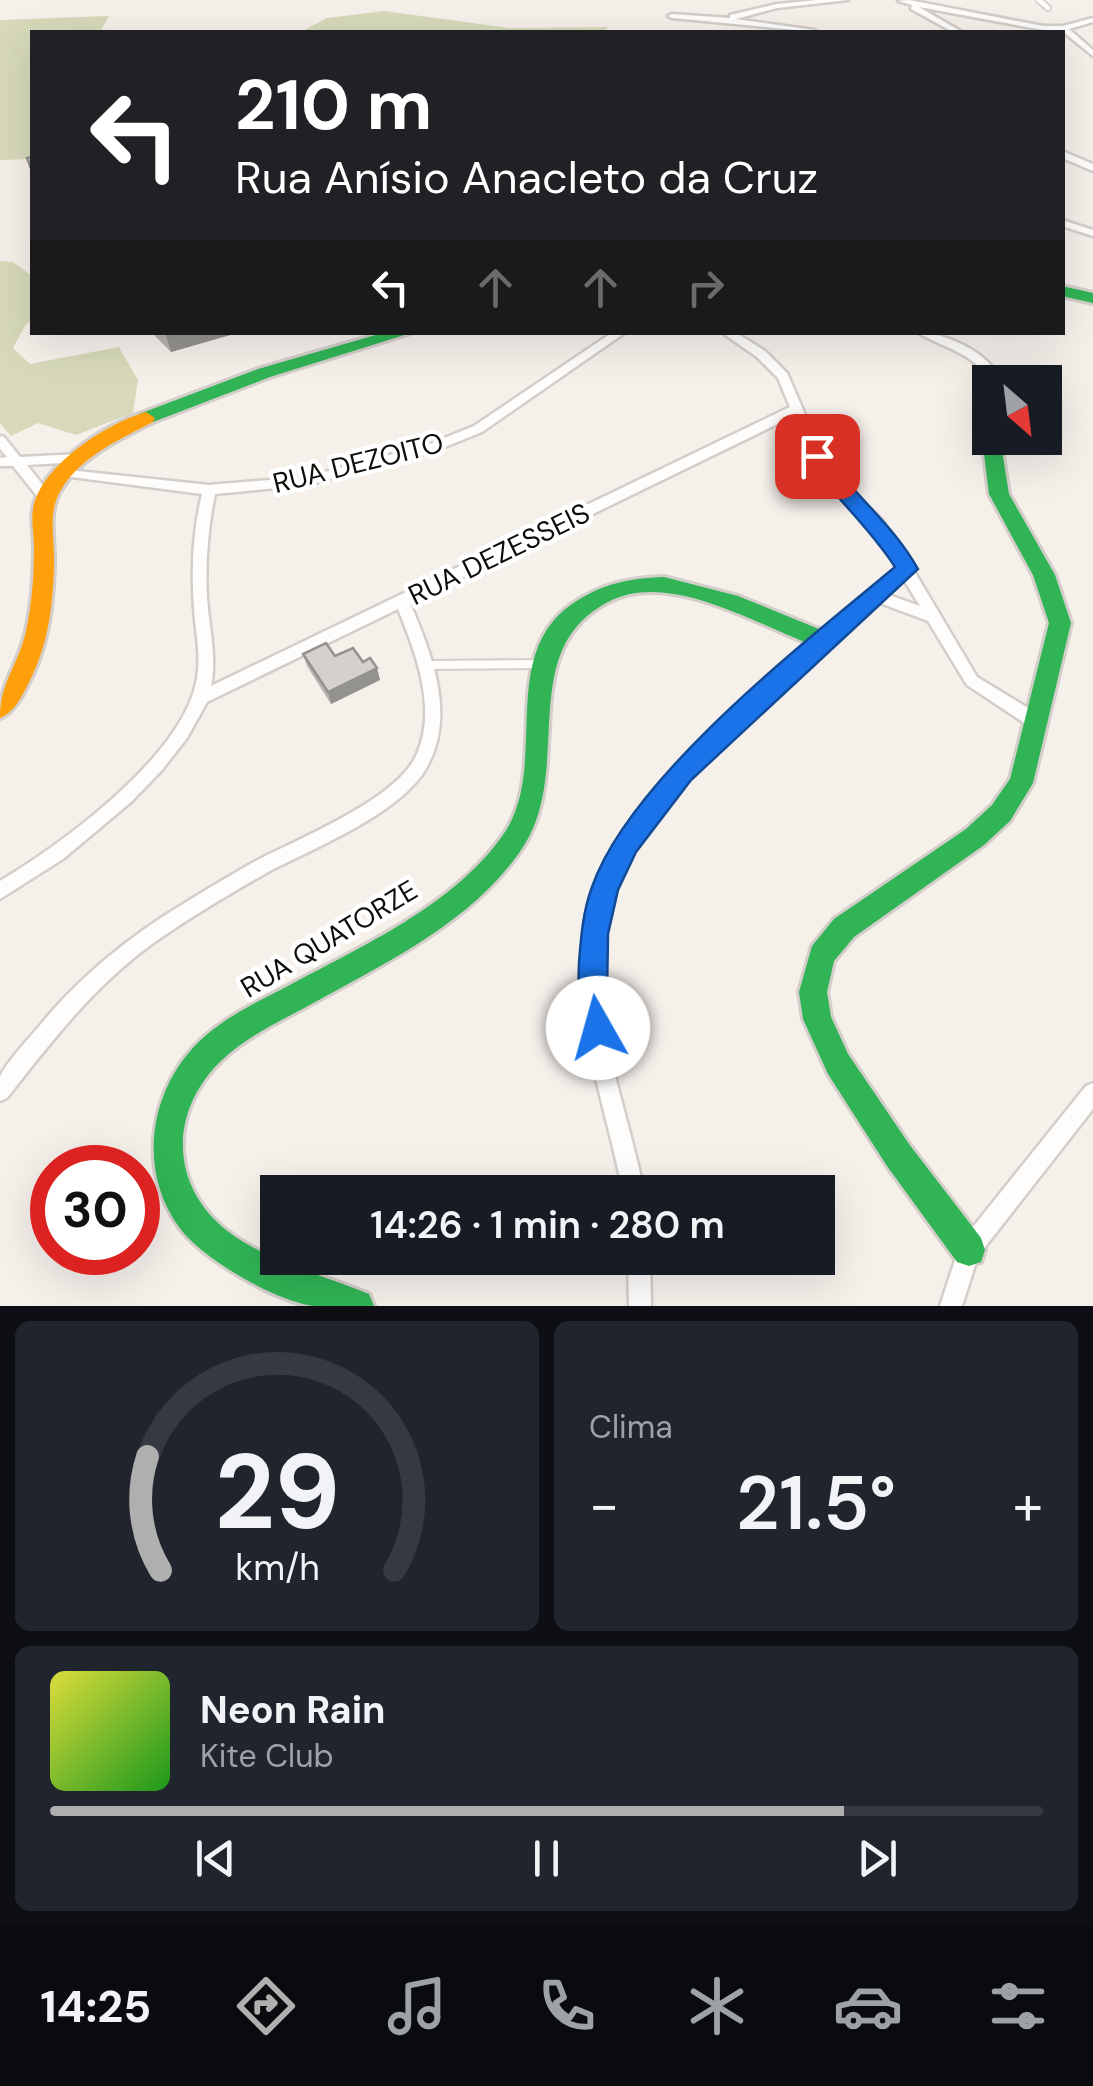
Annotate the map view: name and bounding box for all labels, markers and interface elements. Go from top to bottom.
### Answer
text: 210 m [235,60,432,151]
icon: left [70,70,200,200]
text: Rua Anísio Anacleto da Cruz [235,148,818,207]
icon: left [363,260,418,315]
icon: ahead [468,260,523,315]
icon: ahead [573,260,628,315]
icon: right [678,260,733,315]
north arrow [972,365,1062,455]
map controls [972,365,1062,455]
pin [775,414,860,499]
street label: RUA DEZOITO [269,424,447,502]
icon: arrive [790,429,845,484]
street label: RUA DEZESSEIS [402,494,596,614]
street label: RUA QUATORZE [234,872,424,1006]
position arrow [546,976,650,1080]
speed limit sign: 30 [30,1145,160,1275]
text: 14:26 · 1 min · 280 m [370,1200,725,1250]
text: Clima [589,1406,673,1448]
text: 29 [214,1425,340,1560]
text: 21.5° [736,1455,896,1552]
text: − [589,1469,619,1541]
text: + [1013,1469,1043,1541]
text: km/h [235,1545,319,1591]
text: Neon Rain [200,1685,385,1735]
text: Kite Club [200,1735,334,1777]
icon: previous [188,1831,243,1886]
icon: pause [519,1831,574,1886]
icon: next [850,1831,905,1886]
icon: directions [231,1971,301,2041]
icon: music [382,1971,452,2041]
icon: phone [532,1971,602,2041]
icon: climate [682,1971,752,2041]
icon: car [833,1971,903,2041]
icon: filters [983,1971,1053,2041]
text: 14:25 [40,1977,151,2036]

